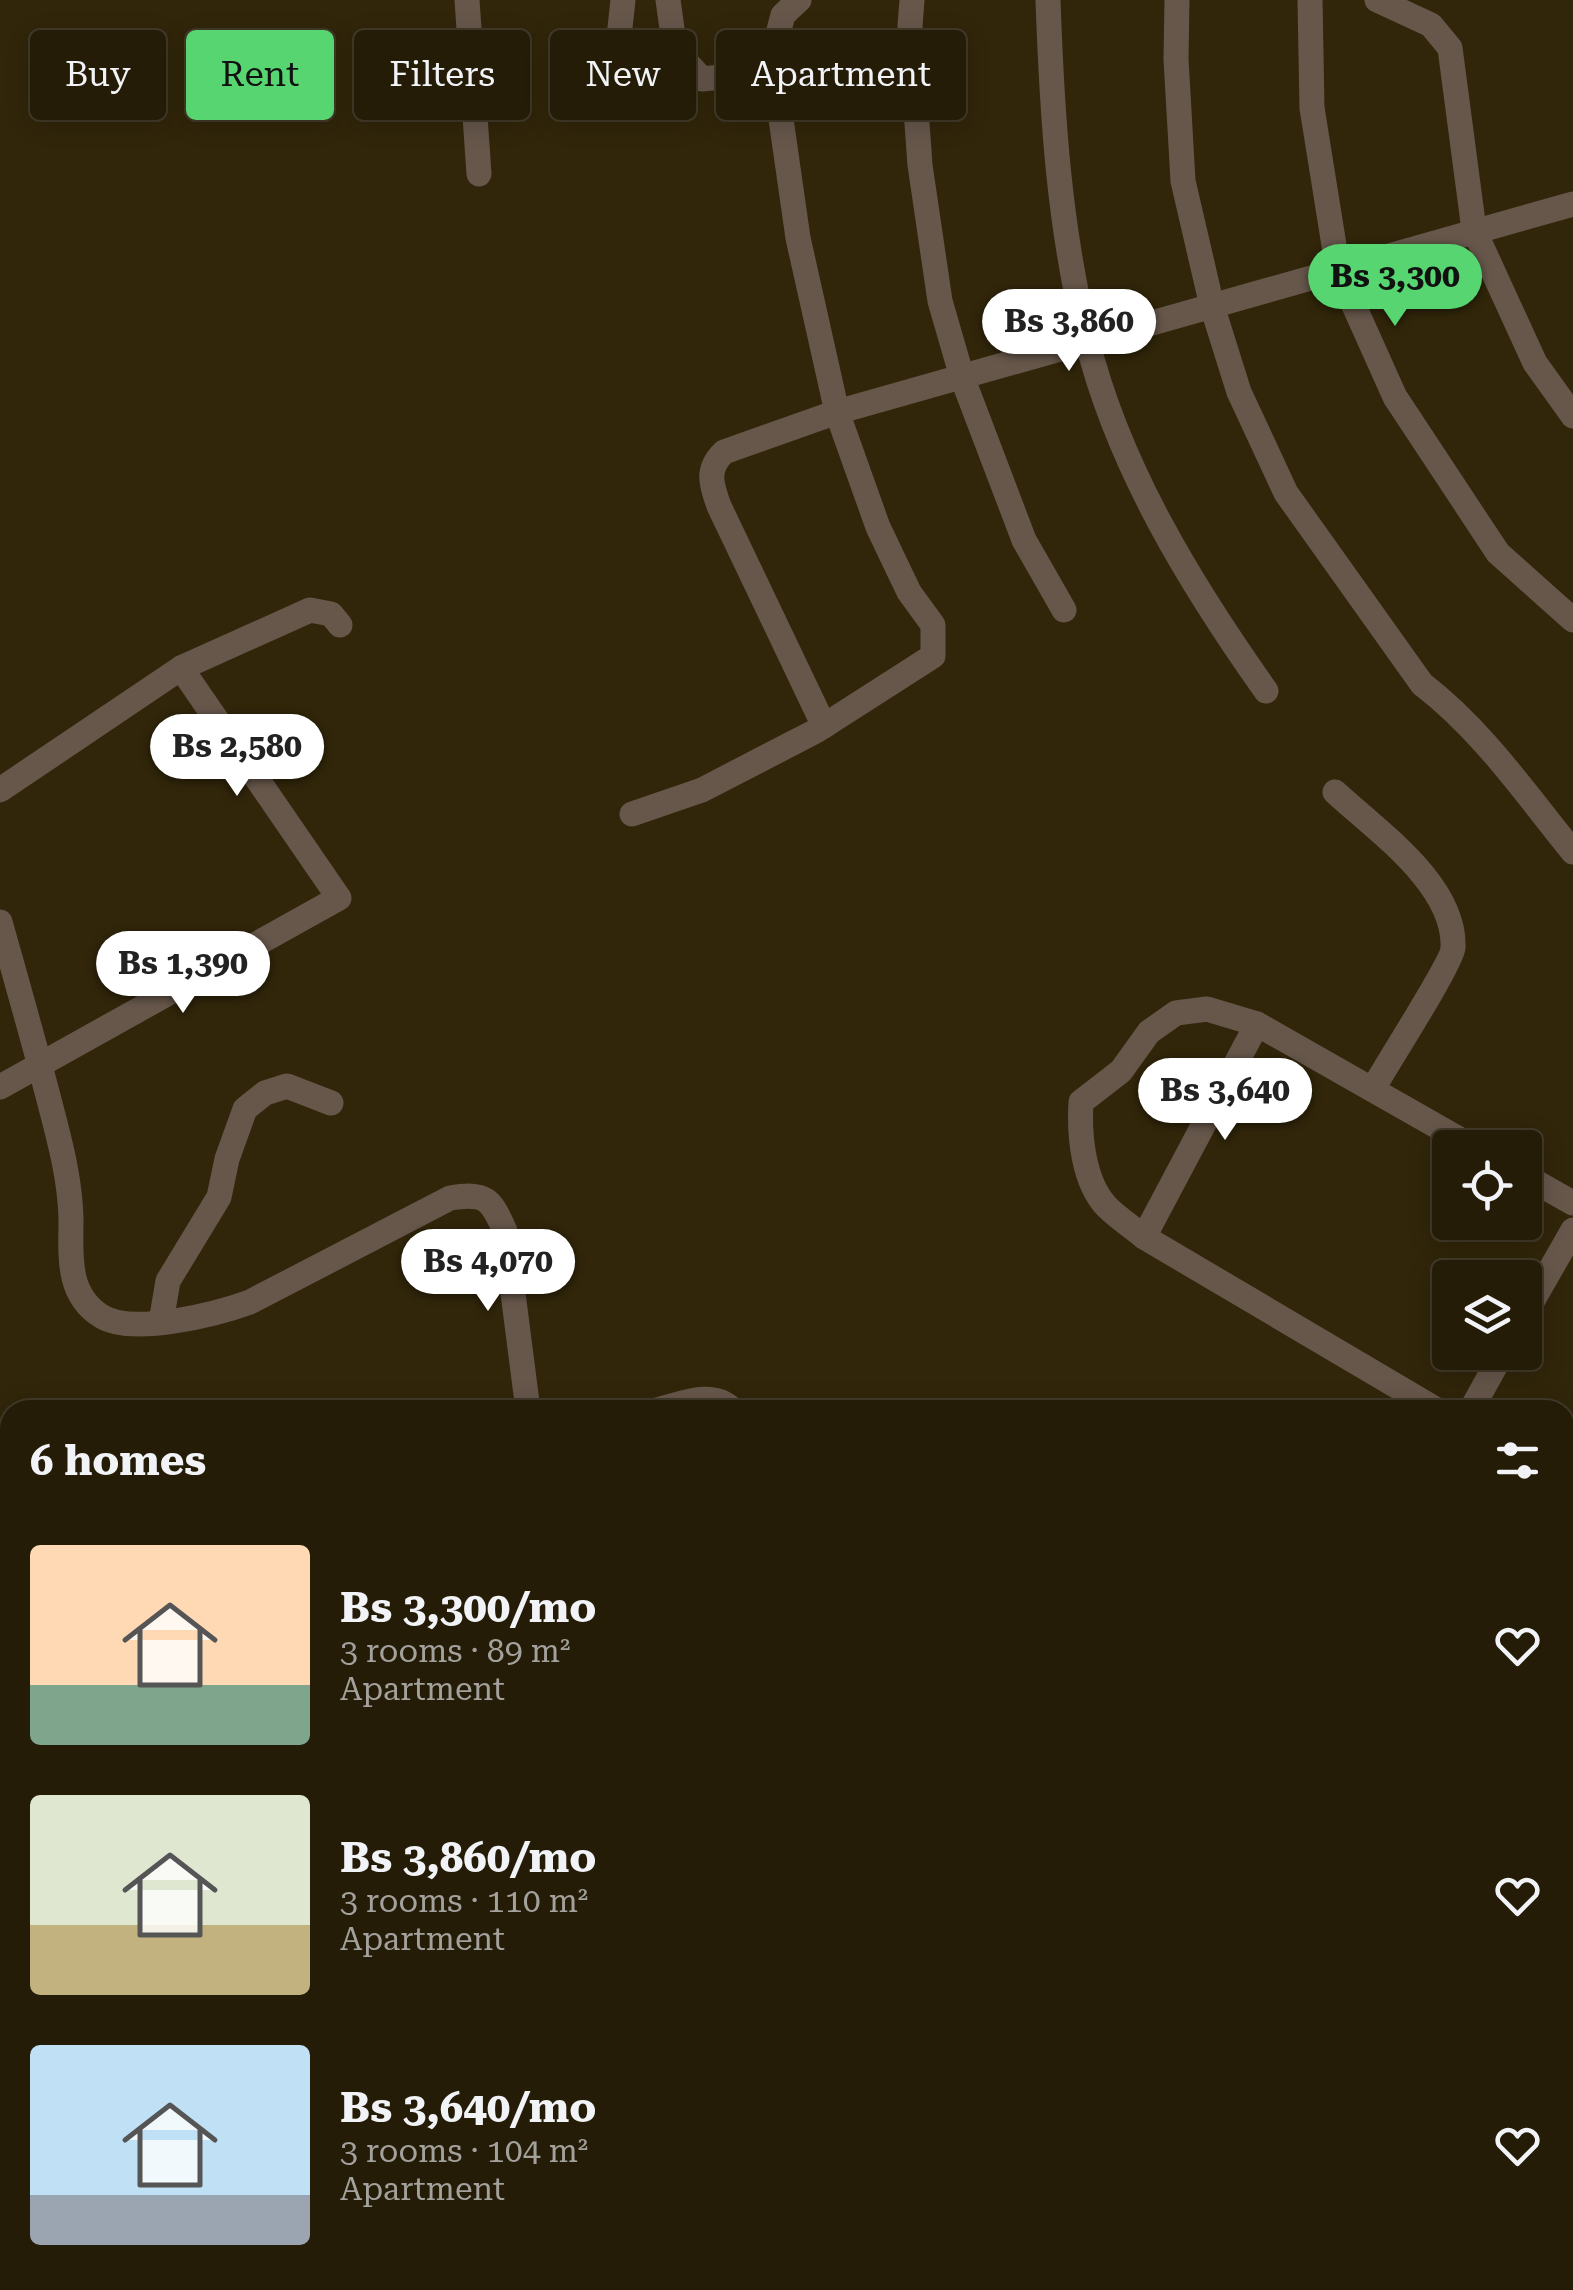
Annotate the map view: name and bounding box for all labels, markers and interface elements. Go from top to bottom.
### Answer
chip: Buy [30,30,166,120]
chip: Rent [186,30,334,120]
chip: Filters [354,30,530,120]
chip: New [550,30,696,120]
chip: Apartment [716,30,966,120]
pin: Bs 3,300 [1292,244,1498,329]
text: Bs 3,300 [1330,257,1460,295]
pin: Bs 3,860 [966,289,1172,374]
text: Bs 3,860 [1004,302,1134,340]
pin: Bs 2,580 [134,714,340,799]
text: Bs 2,580 [172,727,302,765]
pin: Bs 1,390 [80,931,286,1016]
text: Bs 1,390 [118,944,248,982]
pin: Bs 3,640 [1122,1058,1328,1143]
text: Bs 3,640 [1160,1071,1290,1109]
map controls [1432,1130,1542,1370]
button: locate [1432,1130,1542,1240]
pin: Bs 4,070 [385,1229,591,1314]
text: Bs 4,070 [423,1242,553,1280]
button: layers [1432,1260,1542,1370]
icon: filters [1490,1433,1545,1488]
text: 6 homes [30,1436,206,1485]
text: Bs 3,300/mo [340,1583,597,1632]
icon: home [110,1585,230,1705]
icon: heart [1490,1618,1545,1673]
text: 3 rooms · 89 m² [340,1632,570,1670]
text: Apartment [340,1670,505,1708]
text: Bs 3,860/mo [340,1833,597,1882]
icon: home [110,1835,230,1955]
icon: heart [1490,1868,1545,1923]
text: 3 rooms · 110 m² [340,1882,588,1920]
text: Apartment [340,1920,505,1958]
text: Bs 3,640/mo [340,2083,597,2132]
icon: home [110,2085,230,2205]
icon: heart [1490,2118,1545,2173]
text: 3 rooms · 104 m² [340,2132,588,2170]
text: Apartment [340,2170,505,2208]

